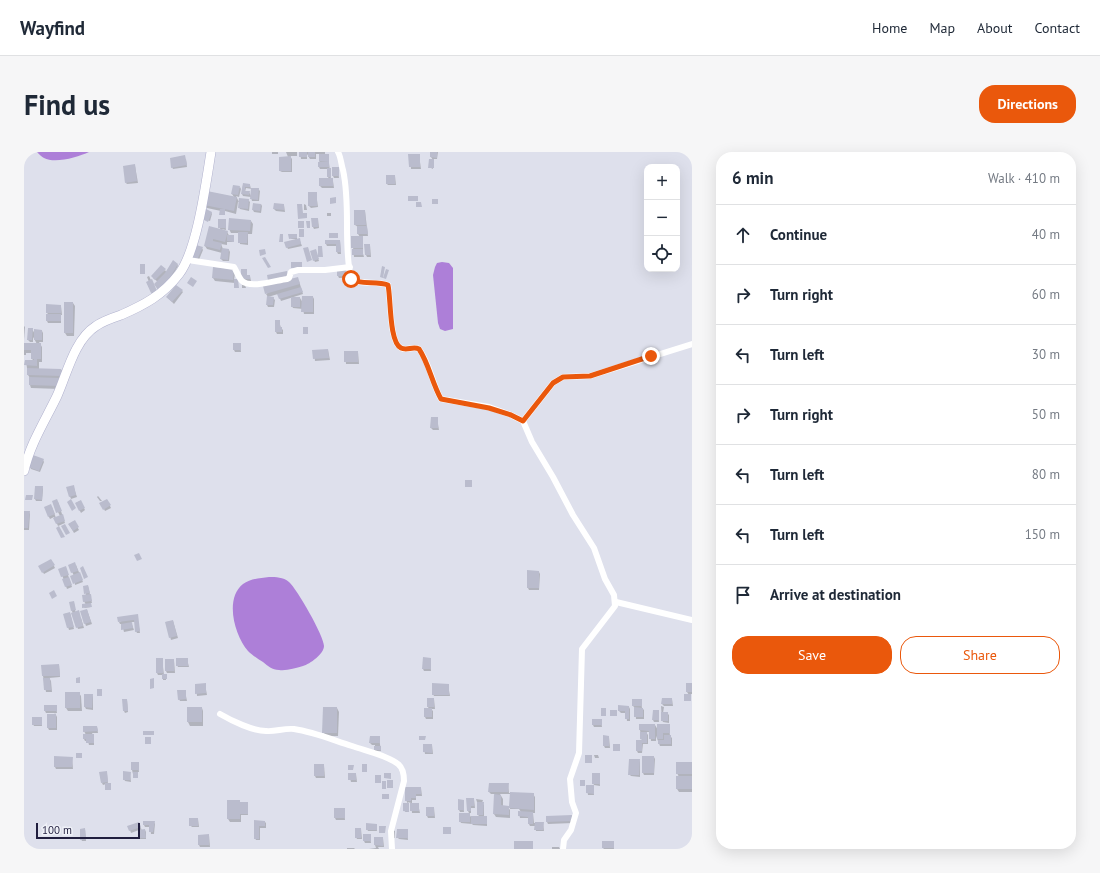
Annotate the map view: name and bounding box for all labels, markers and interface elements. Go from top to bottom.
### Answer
text: Wayfind [20,16,85,40]
text: Home [872,19,907,37]
text: Map [929,19,955,37]
text: About [977,19,1013,37]
text: Contact [1035,19,1080,37]
button: Directions [979,85,1076,123]
text: Find us [24,86,110,123]
map controls [644,164,680,272]
button: + [644,164,680,200]
text: 6 min [732,167,773,189]
text: Walk · 410 m [988,170,1060,187]
button: − [644,200,680,236]
icon: ahead [732,224,754,246]
text: Continue [770,225,827,244]
text: 40 m [1032,226,1060,243]
button: locate [644,236,680,272]
route start [342,270,360,288]
icon: right [732,284,754,306]
text: Turn right [770,285,833,304]
text: 60 m [1032,286,1060,303]
icon: left [732,344,754,366]
text: Turn left [770,345,824,364]
text: 30 m [1032,346,1060,363]
route end [642,347,660,365]
icon: right [732,404,754,426]
text: Turn right [770,405,833,424]
text: 50 m [1032,406,1060,423]
icon: left [732,464,754,486]
text: Turn left [770,465,824,484]
text: 80 m [1032,466,1060,483]
icon: left [732,524,754,546]
text: Turn left [770,525,824,544]
text: 150 m [1025,526,1060,543]
icon: arrive [732,584,754,606]
text: Arrive at destination [770,585,901,604]
button: Save [732,636,892,674]
button: Share [900,636,1060,674]
scale bar [36,821,140,840]
text: 100 m [42,823,72,837]

